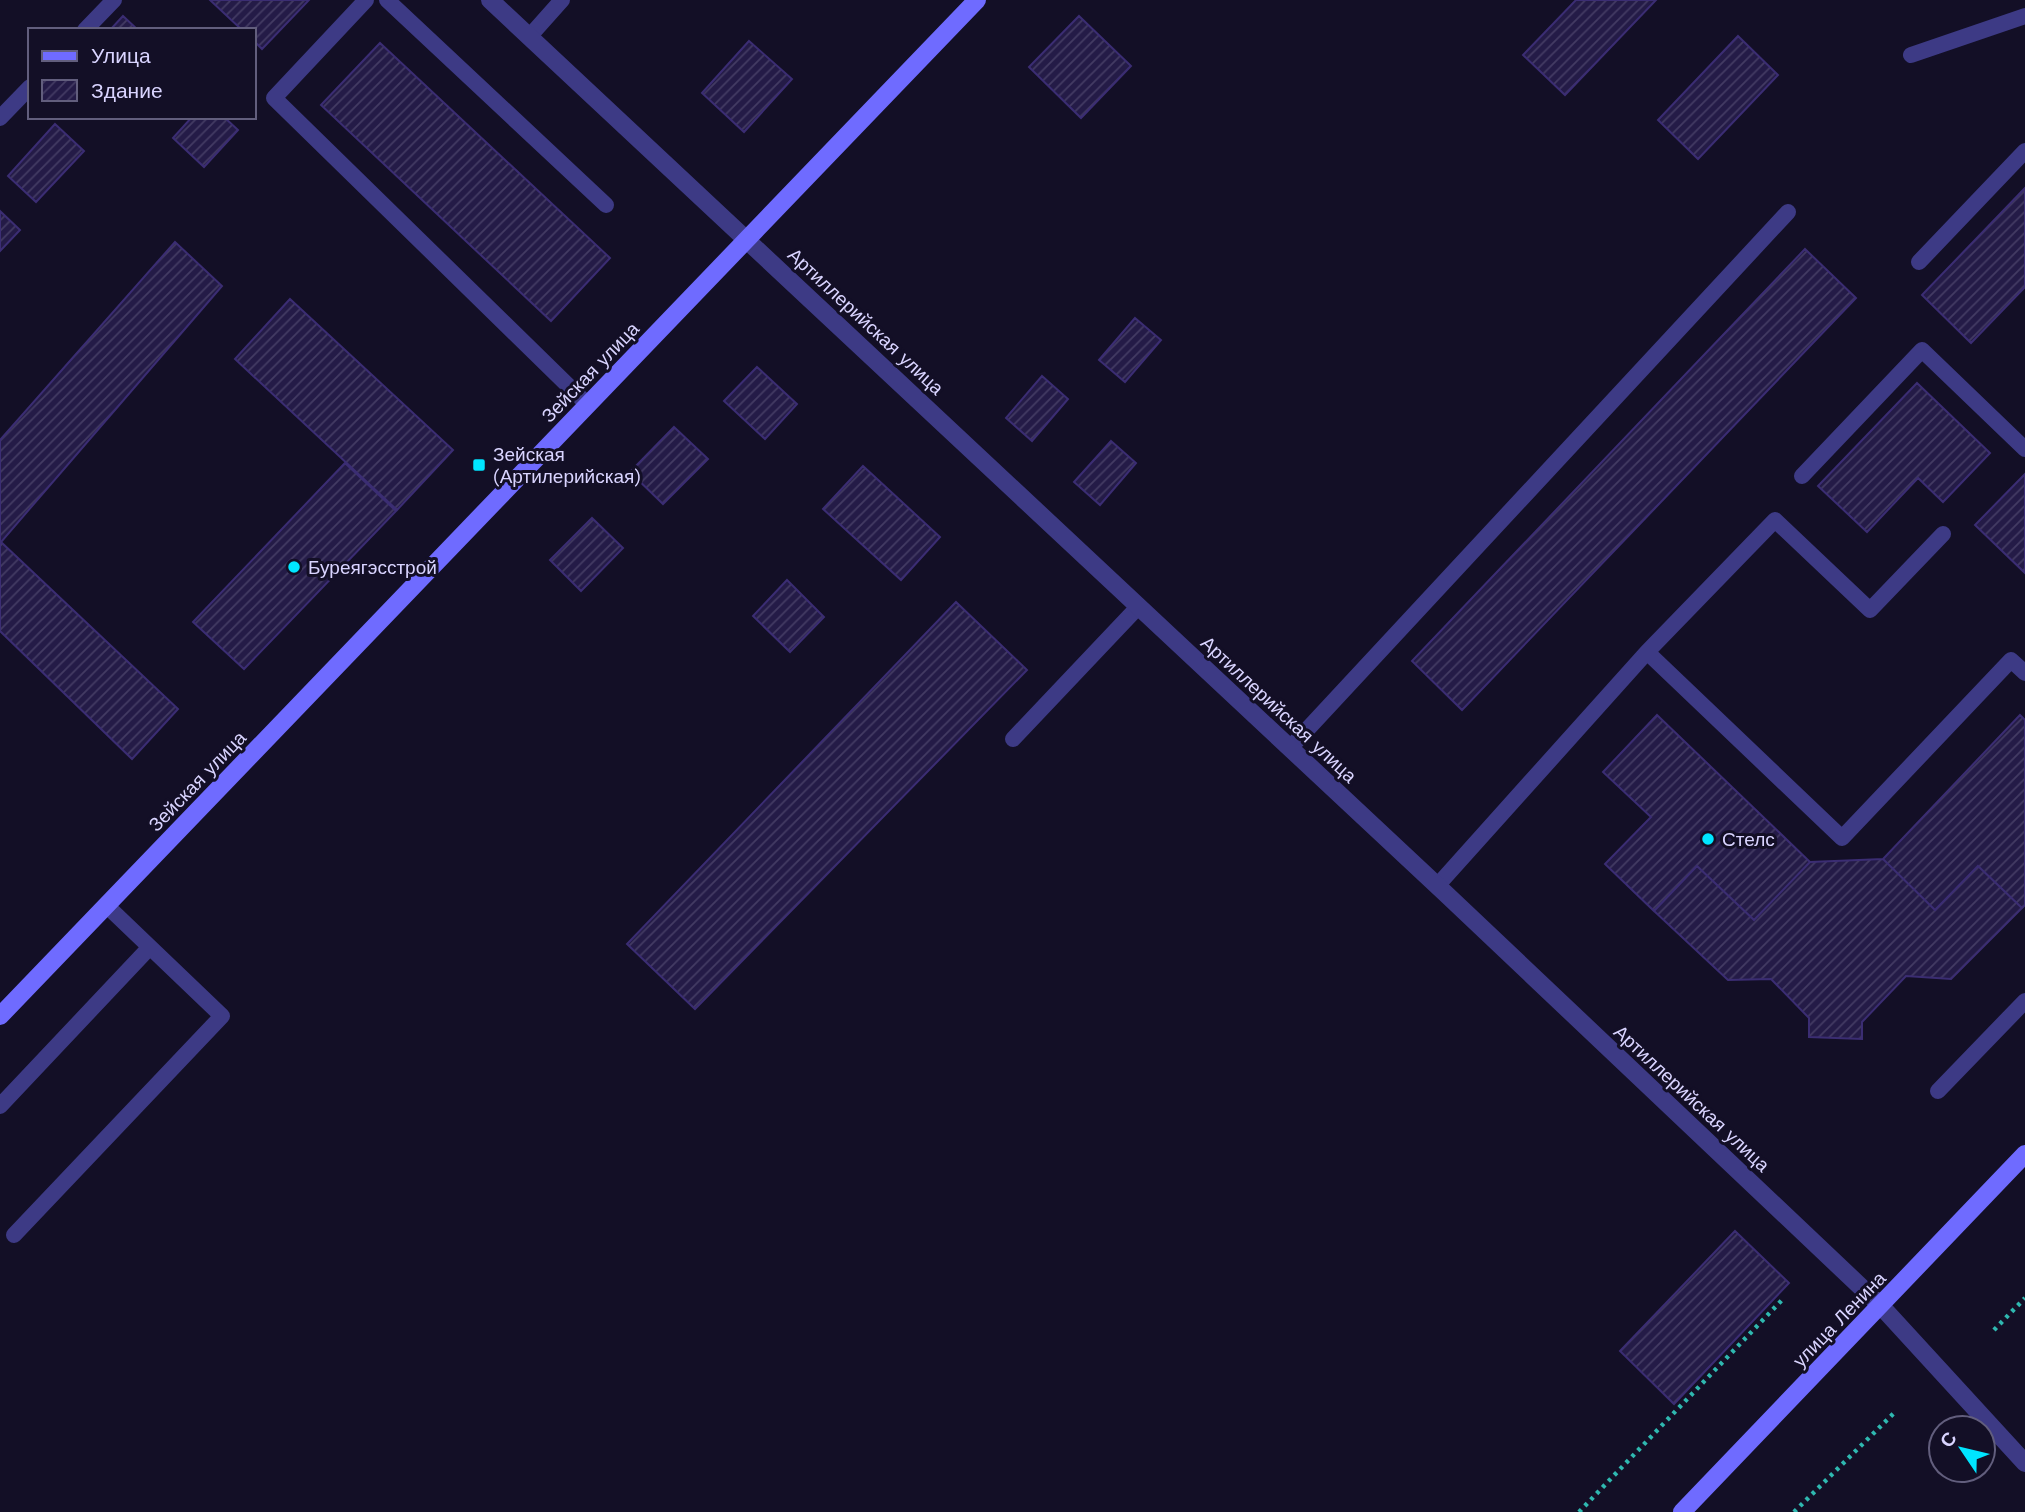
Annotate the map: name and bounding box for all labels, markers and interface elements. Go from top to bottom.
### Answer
legend [28,28,256,119]
text: Улица [91,43,151,68]
text: Здание [91,78,163,103]
street label: Артиллерийская улица [783,243,949,400]
street label: Зейская улица [537,317,644,427]
place label: Зейская (Артилерийская) [493,443,641,488]
marker: Зейская (Артилерийская) [471,457,487,473]
place label: Буреягэсстрой [308,556,437,579]
marker: Буреягэсстрой [286,559,302,575]
street label: Артиллерийская улица [1196,631,1362,788]
street label: Зейская улица [144,726,251,836]
place label: Стелс [1722,828,1775,851]
marker: Стелс [1700,831,1716,847]
street label: Артиллерийская улица [1609,1020,1775,1177]
street label: улица Ленина [1788,1266,1891,1372]
north arrow [1927,1414,1997,1484]
text: С [1935,1427,1962,1452]

